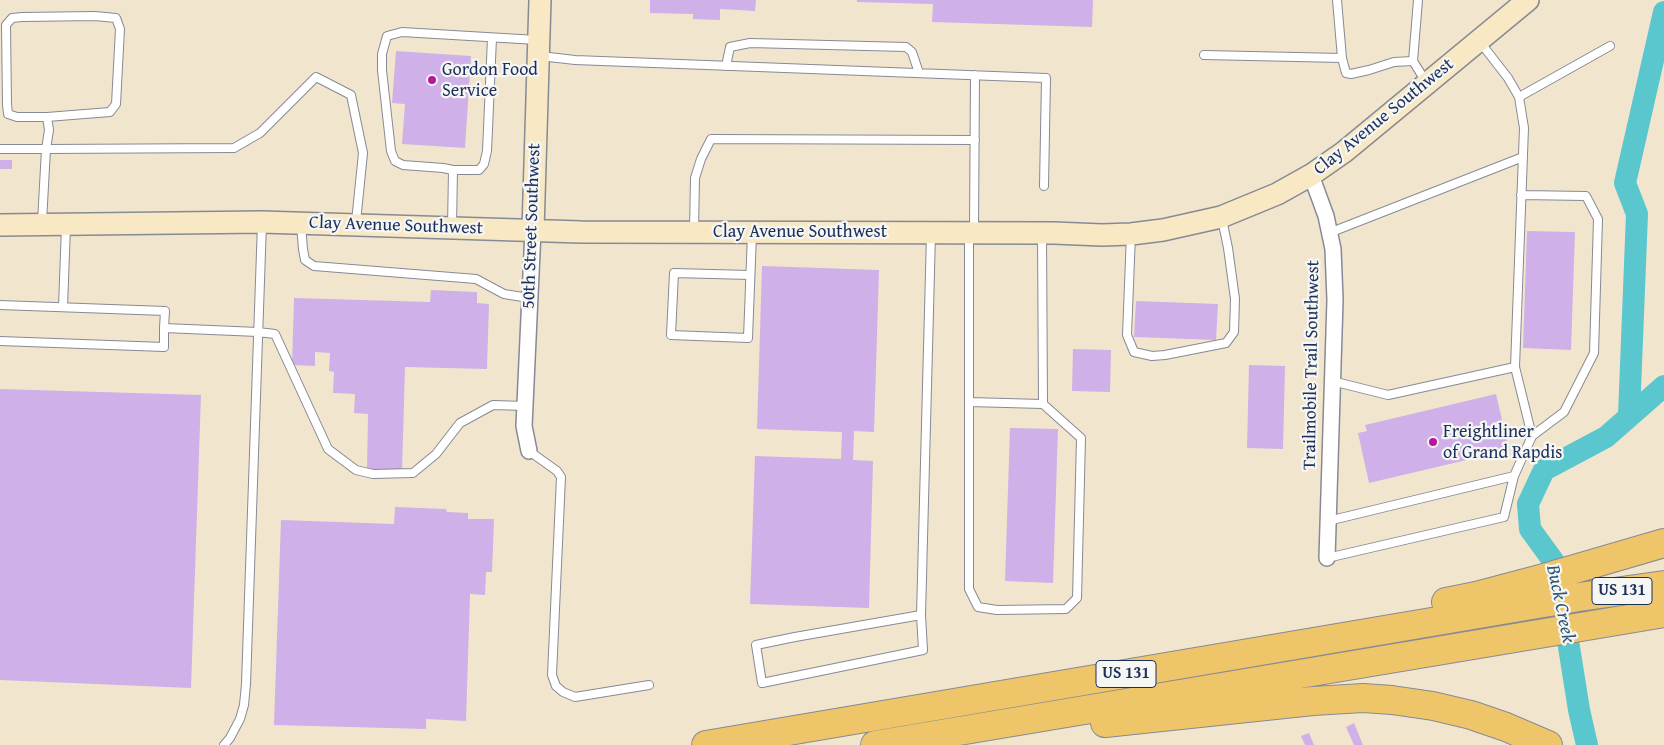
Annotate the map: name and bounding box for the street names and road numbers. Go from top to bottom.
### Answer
street label: Clay Avenue Southwest [1310,54,1458,180]
street label: 50th Street Southwest [518,143,546,309]
street label: Clay Avenue Southwest [309,212,483,240]
street label: Clay Avenue Southwest [713,221,887,243]
street label: Trailmobile Trail Southwest [1299,260,1325,470]
road number: US 131 [1592,578,1652,604]
road number: US 131 [1096,661,1156,688]

